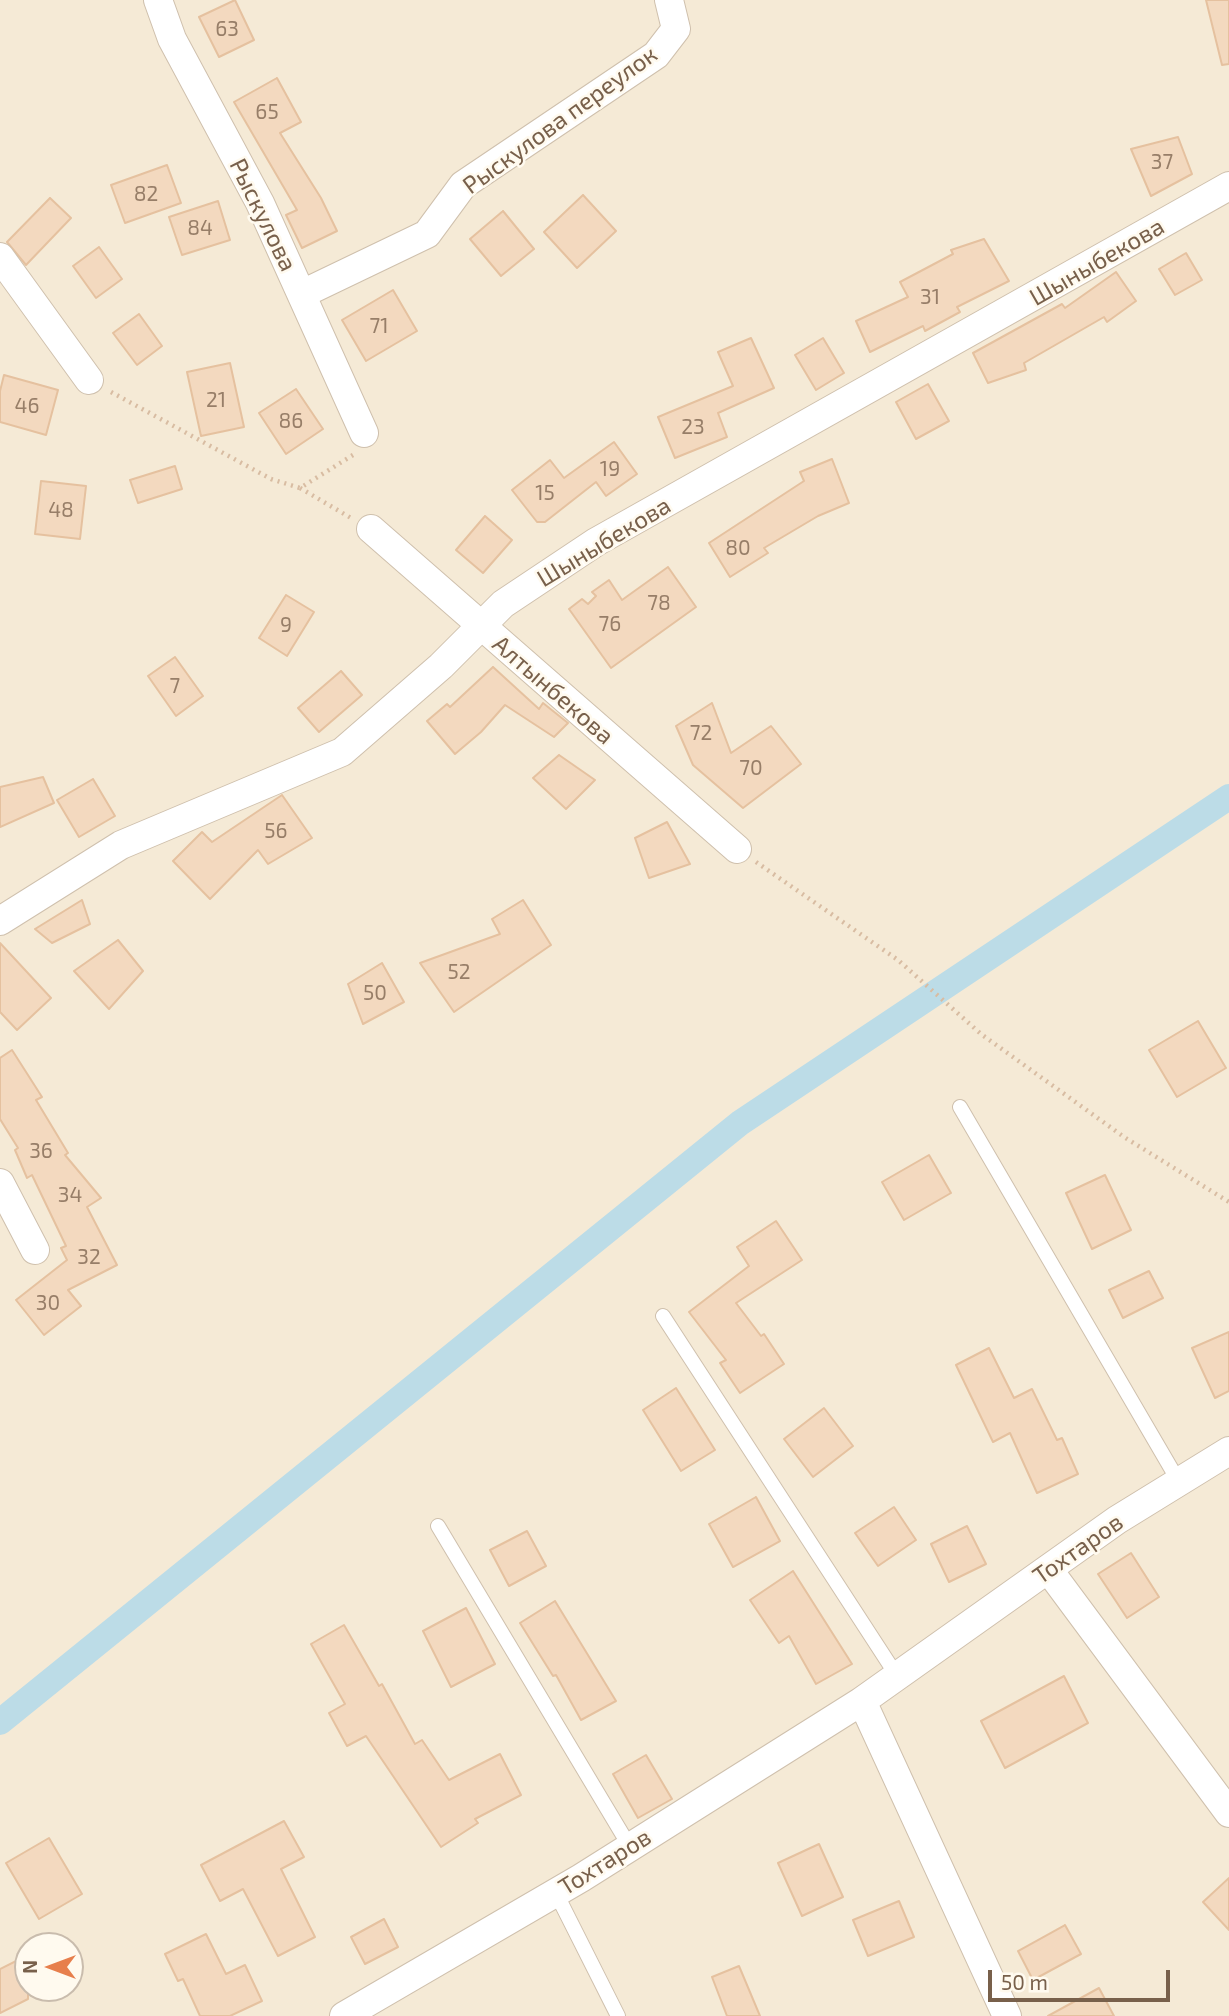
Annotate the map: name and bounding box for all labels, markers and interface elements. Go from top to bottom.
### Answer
house number: 63 [215,16,239,42]
street label: Рыскулова переулок [457,40,663,200]
house number: 65 [255,99,279,125]
house number: 37 [1151,149,1173,175]
street label: Рыскулова [223,154,303,276]
house number: 82 [134,181,158,207]
street label: Шыныбекова [1025,212,1169,312]
house number: 84 [187,215,213,241]
house number: 31 [920,284,940,310]
house number: 71 [369,313,389,339]
house number: 21 [206,387,226,413]
house number: 46 [15,393,39,419]
house number: 86 [279,408,303,434]
house number: 23 [681,414,705,440]
house number: 19 [600,456,620,482]
house number: 15 [535,480,555,506]
street label: Шыныбекова [532,491,676,593]
house number: 48 [48,497,74,523]
house number: 80 [725,535,751,561]
house number: 78 [647,590,671,616]
house number: 76 [599,611,621,637]
house number: 9 [280,612,292,638]
street label: Алтынбекова [486,630,620,750]
house number: 7 [170,673,180,699]
house number: 72 [690,720,712,746]
house number: 70 [739,755,763,781]
house number: 56 [264,818,288,844]
house number: 52 [447,959,471,985]
house number: 50 [363,980,387,1006]
house number: 36 [29,1138,53,1164]
house number: 34 [58,1182,82,1208]
house number: 32 [77,1244,101,1270]
house number: 30 [36,1290,60,1316]
street label: Тохтаров [1027,1508,1129,1590]
street label: Тохтаров [553,1822,657,1902]
north arrow [14,1932,84,2002]
scale bar [991,1956,1173,2000]
text: N [18,1960,41,1974]
text: 50 m [1001,1969,1048,1994]

